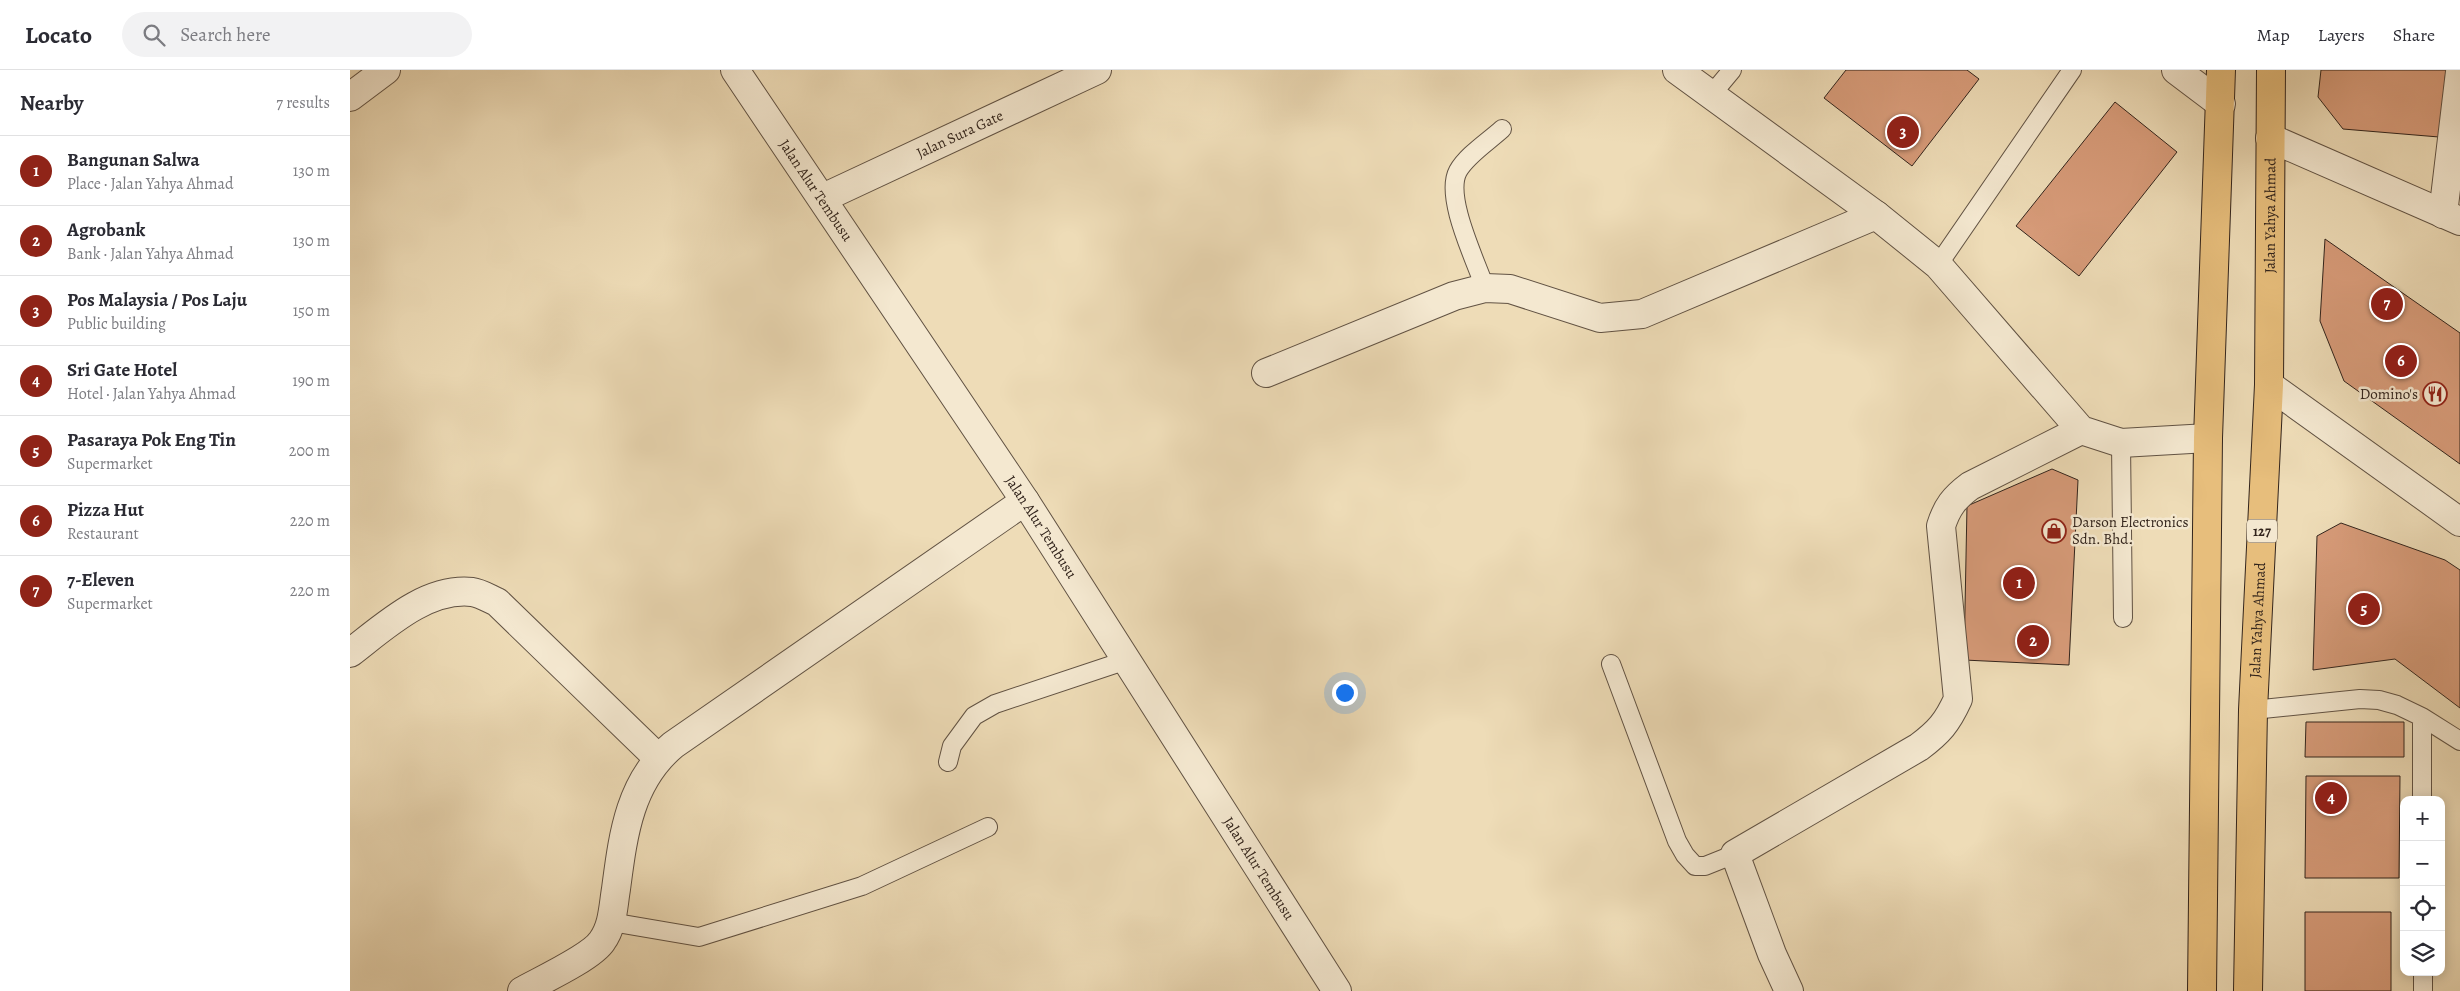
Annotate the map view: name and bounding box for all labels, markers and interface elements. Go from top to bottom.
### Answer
search box [122,12,472,57]
text: Locato [25,19,92,51]
icon: search [140,21,168,49]
text: Search here [180,22,271,48]
text: Map [2257,23,2290,47]
text: Layers [2318,23,2365,47]
text: Share [2393,23,2435,47]
text: Nearby [20,89,83,117]
text: 7 results [276,92,330,114]
street label: Jalan Sura Gate [913,105,1007,163]
pin: 3 [1887,113,1919,151]
street label: Jalan Alur Tembusu [774,135,858,246]
text: Bangunan Salwa [67,147,200,173]
street label: Jalan Yahya Ahmad [2260,157,2280,273]
text: 1 [33,160,39,182]
text: 130 m [293,160,330,182]
text: Place · Jalan Yahya Ahmad [67,173,234,195]
text: Agrobank [67,217,145,243]
text: 2 [32,230,40,252]
text: 130 m [293,230,330,252]
text: Bank · Jalan Yahya Ahmad [67,243,234,265]
pin: 7 [2371,285,2403,323]
text: Pos Malaysia / Pos Laju [67,287,247,313]
text: 3 [33,300,39,322]
text: 150 m [293,300,330,322]
text: Public building [67,313,166,335]
pin: 6 [2385,342,2417,380]
text: Sri Gate Hotel [67,357,177,383]
text: 4 [32,370,40,392]
text: 190 m [292,370,330,392]
restaurant icon: Domino's [2422,381,2448,407]
text: Hotel · Jalan Yahya Ahmad [67,383,236,405]
place label: Domino's [2360,384,2418,404]
text: Pasaraya Pok Eng Tin [67,427,236,453]
text: 5 [33,440,39,462]
text: 200 m [289,440,330,462]
text: Supermarket [67,453,153,475]
street label: Jalan Alur Tembusu [1001,471,1082,583]
text: Pizza Hut [67,497,144,523]
text: 6 [32,510,40,532]
text: 220 m [290,510,330,532]
place label: Darson Electronics Sdn. Bhd. [2072,512,2188,549]
shop icon: Darson Electronics Sdn. Bhd. [2041,518,2067,544]
road number: 127 [2247,520,2277,542]
text: Restaurant [67,523,139,545]
street label: Jalan Yahya Ahmad [2245,561,2270,678]
pin: 1 [2003,564,2035,602]
text: 7-Eleven [67,567,135,593]
text: 7 [33,580,39,602]
text: 220 m [290,580,330,602]
pin: 5 [2348,590,2380,628]
text: Supermarket [67,593,153,615]
pin: 2 [2017,622,2049,660]
your location [1332,680,1358,706]
pin: 4 [2315,779,2347,817]
map controls [2400,796,2445,976]
button: + [2400,796,2445,841]
street label: Jalan Alur Tembusu [1219,813,1300,925]
button: − [2400,841,2445,886]
button: locate [2400,886,2445,931]
button: layers [2400,931,2445,976]

